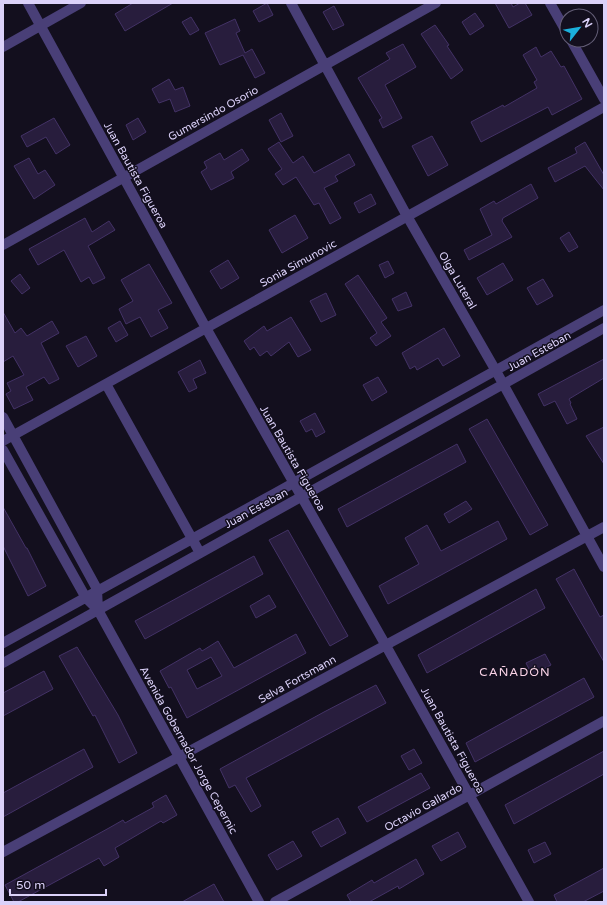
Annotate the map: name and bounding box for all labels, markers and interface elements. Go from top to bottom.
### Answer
north arrow [559,8,599,48]
text: N [579,16,595,30]
street label: Gumersindo Osorio [166,83,261,144]
street label: Juan Bautista Figueroa [101,120,170,231]
street label: Sonia Simunovic [258,237,339,290]
street label: Olga Luteral [436,249,479,311]
street label: Juan Esteban [506,329,573,374]
street label: Juan Bautista Figueroa [257,403,328,513]
street label: Juan Esteban [223,486,290,531]
street label: Selva Fortsmann [256,653,338,706]
street label: Avenida Gobernador Jorge Cepernic [137,664,240,836]
district label: CAÑADÓN [479,665,551,679]
street label: Juan Bautista Figueroa [418,685,487,796]
street label: Octavio Gallardo [382,781,465,834]
scale bar [10,871,106,897]
text: 50 m [16,878,45,892]

